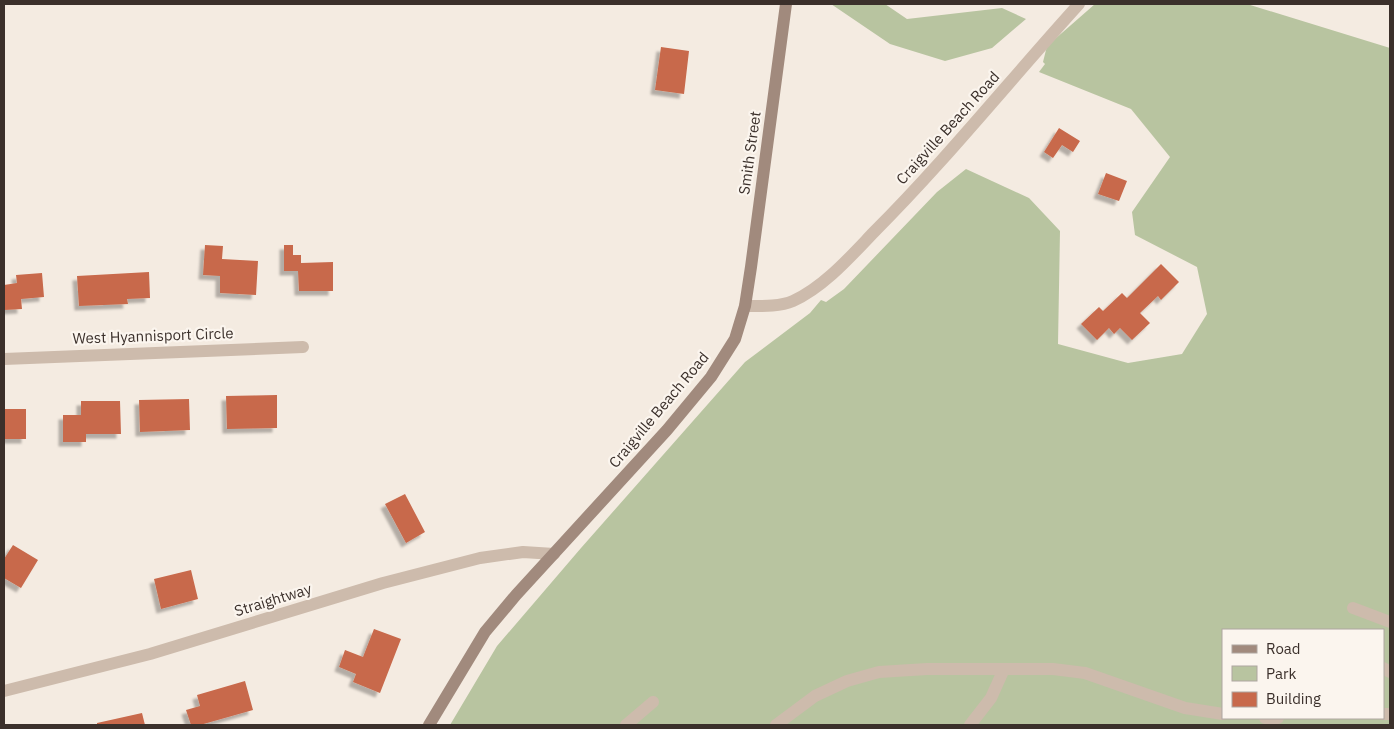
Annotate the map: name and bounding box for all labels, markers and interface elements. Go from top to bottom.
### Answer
street label: Craigville Beach Road [892,67,1003,188]
street label: Smith Street [734,110,765,196]
street label: West Hyannisport Circle [72,323,234,348]
street label: Craigville Beach Road [605,348,713,472]
street label: Straightway [232,579,314,620]
legend [1222,629,1384,719]
text: Road [1266,639,1301,658]
text: Park [1266,664,1296,683]
text: Building [1266,689,1321,708]

